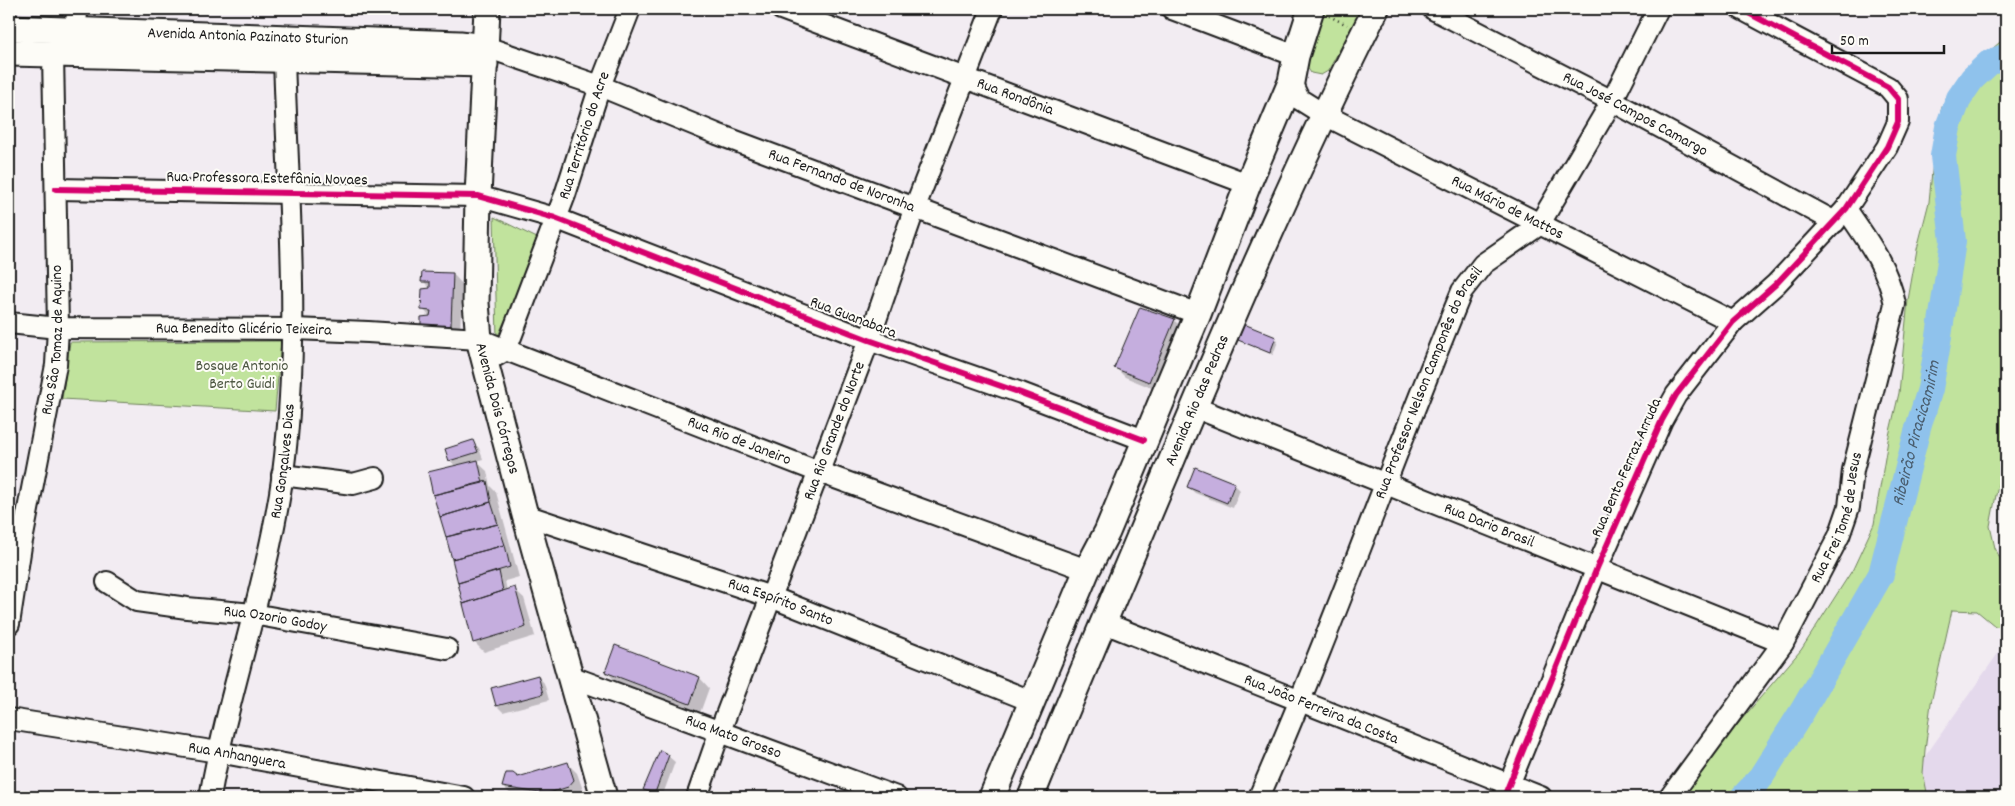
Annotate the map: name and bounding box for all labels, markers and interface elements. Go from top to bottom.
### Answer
street label: Avenida Antonia Pazinato Sturion [147,21,349,52]
scale bar [1832,22,1945,54]
text: 50 m [1840,31,1869,53]
street label: Rua José Campos Camargo [1559,66,1712,162]
street label: Rua Território do Acre [553,68,616,203]
street label: Rua Rondônia [973,72,1057,122]
street label: Rua Fernando de Noronha [765,143,919,219]
street label: Rua Professora Estefânia Novaes [166,166,368,192]
street label: Rua Mário de Mattos [1447,169,1568,246]
street label: Rua Professor Nelson Camponês do Brasil [1369,261,1489,502]
street label: Rua São Tomaz de Aquino [35,265,70,417]
street label: Rua Guanabara [806,291,900,345]
street label: Rua Benedito Glicério Teixeira [156,317,333,342]
street label: Avenida Rio das Pedras [1159,331,1235,469]
street label: Avenida Dois Córregos [469,340,525,477]
park label: Bosque Antonio Berto Guidi [196,355,288,396]
street label: Rua Rio Grande do Norte [797,358,871,504]
water label: Ribeirão Piracicamirim [1886,358,1947,509]
street label: Rua Bento Ferraz Arruda [1586,394,1668,541]
street label: Rua Gonçalves Dias [264,403,301,521]
street label: Rua Rio de Janeiro [684,410,794,472]
street label: Rua Frei Tomé de Jesus [1805,449,1869,587]
street label: Rua Dario Brasil [1440,497,1538,554]
street label: Rua Espírito Santo [725,572,837,632]
street label: Rua Ozorio Godoy [223,600,329,639]
street label: Rua João Ferreira da Costa [1240,668,1402,751]
street label: Rua Mato Grosso [682,708,785,765]
street label: Rua Anhanguera [187,736,288,776]

